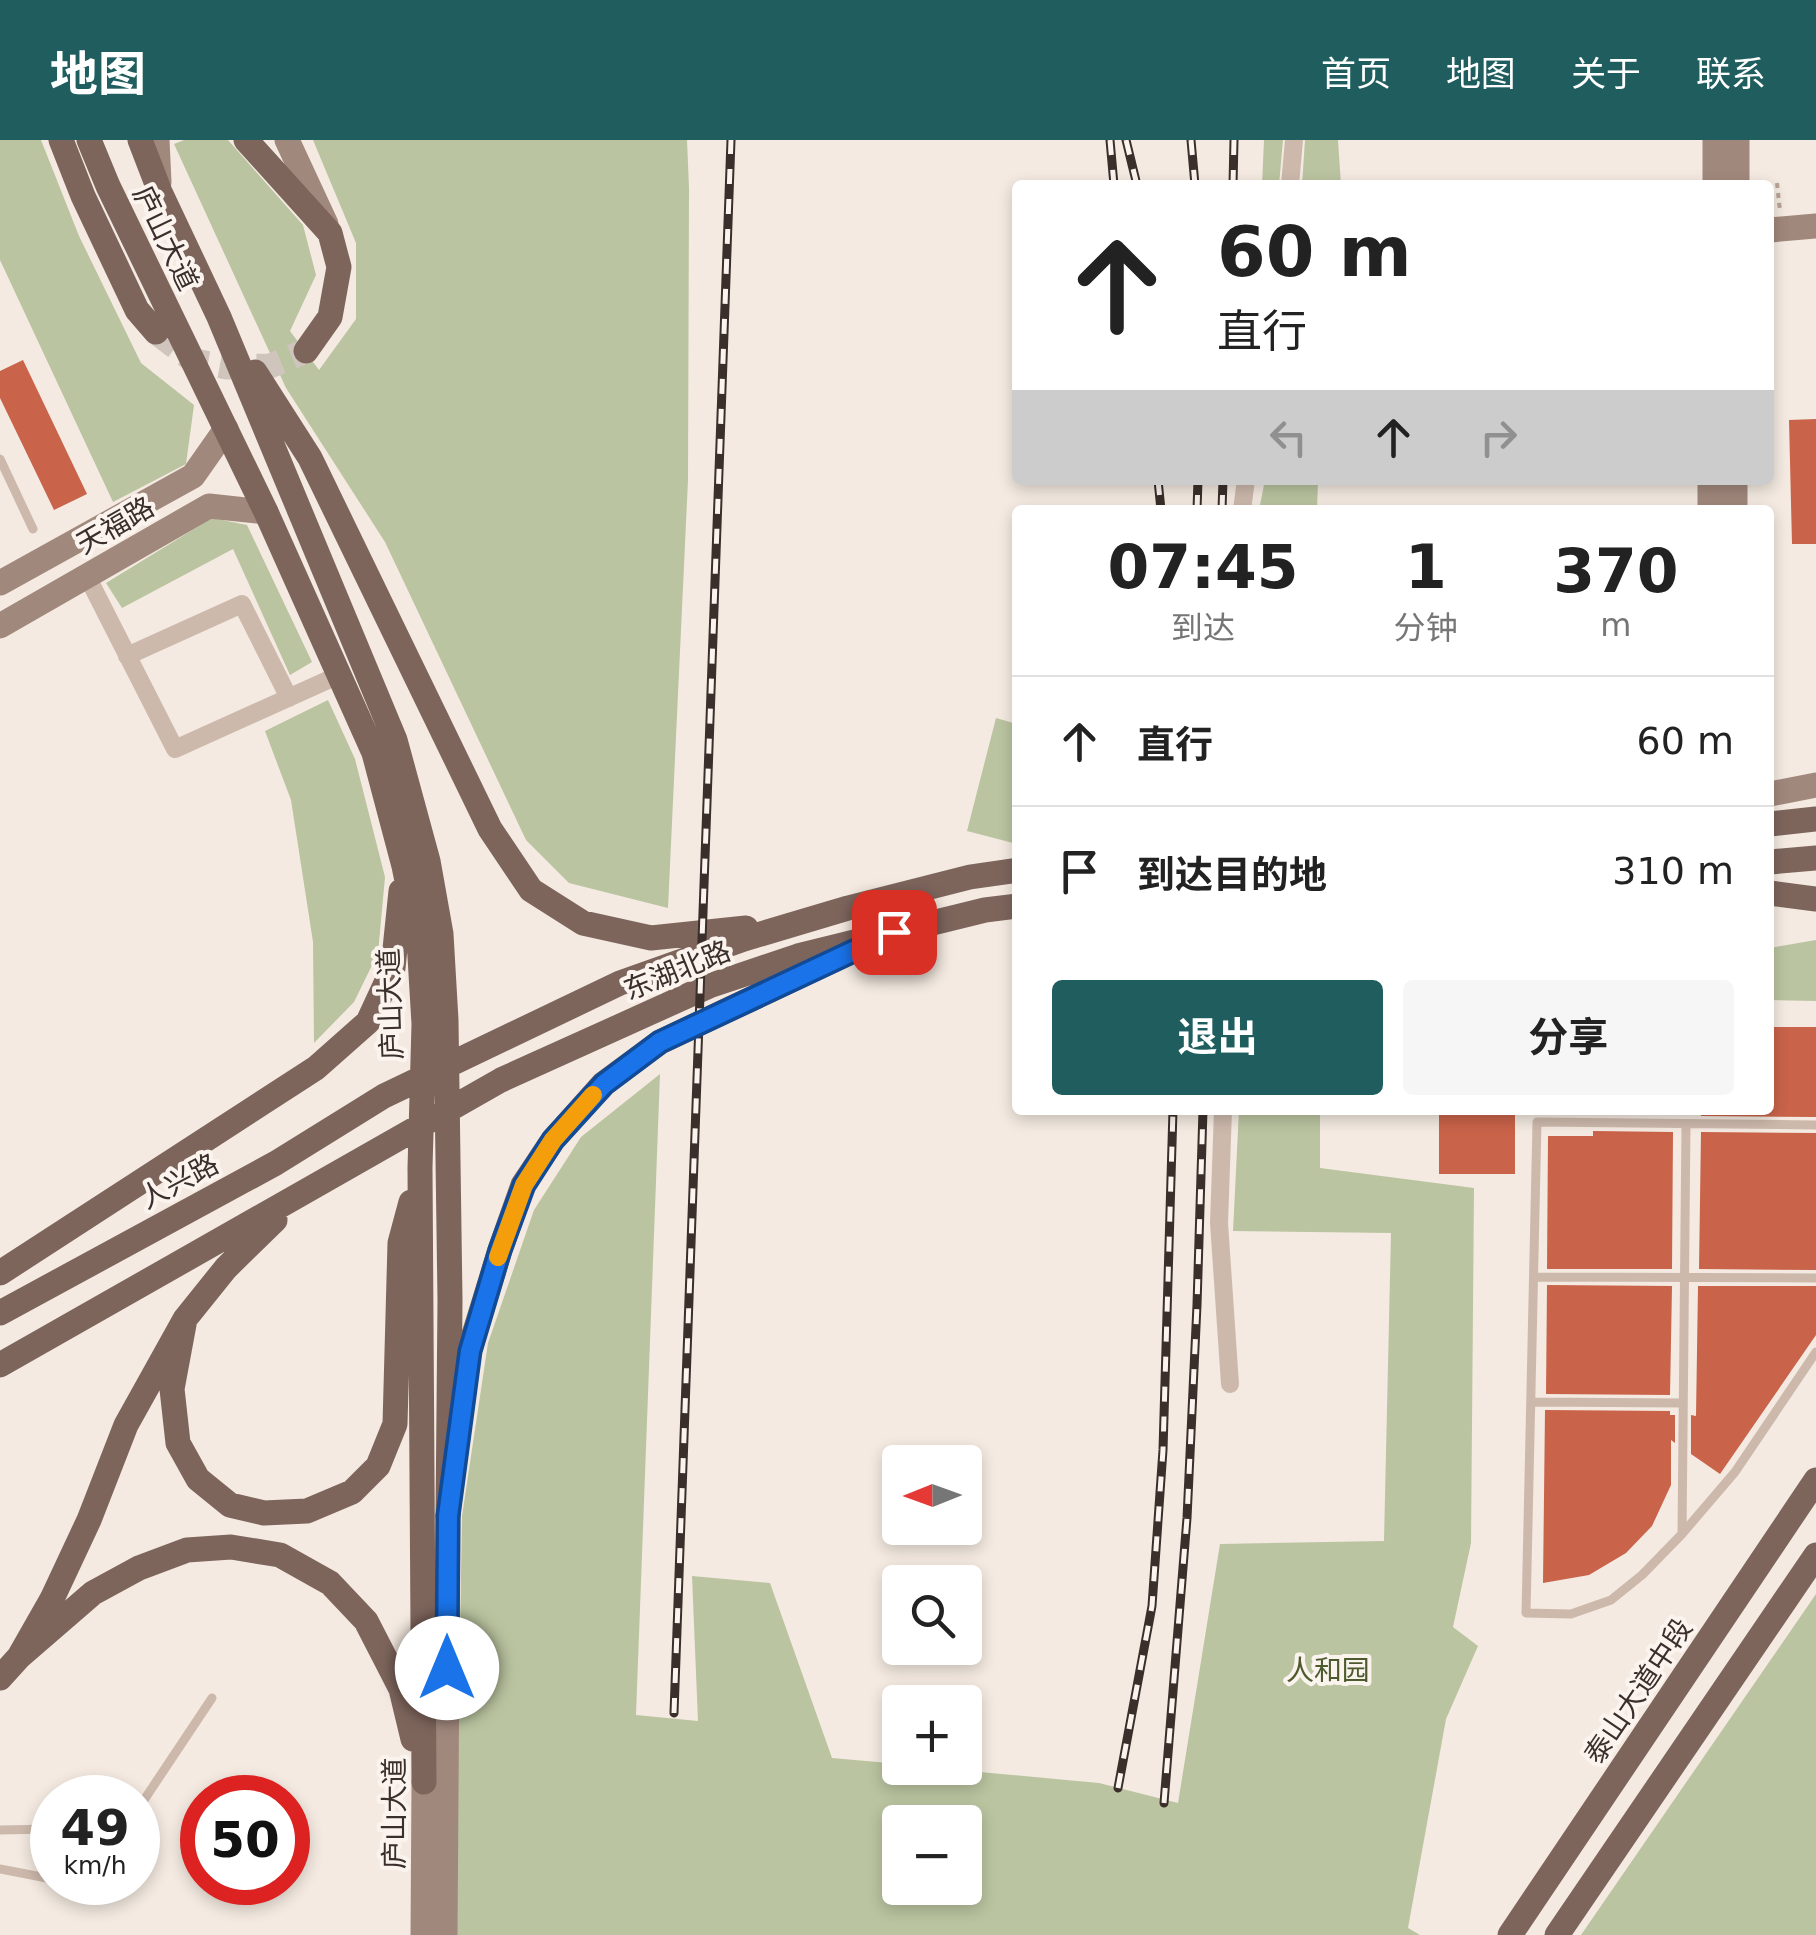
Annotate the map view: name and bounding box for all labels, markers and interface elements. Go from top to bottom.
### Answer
text: 地图 [50,46,146,102]
text: 首页 [1321,54,1391,94]
text: 地图 [1446,54,1516,94]
text: 关于 [1571,54,1641,94]
text: 联系 [1696,54,1766,94]
street label: 庐山大道 [126,181,205,296]
text: 60 m [1217,211,1412,293]
icon: ahead [1052,220,1182,350]
text: 直行 [1217,305,1307,358]
icon: left [1261,410,1316,465]
icon: ahead [1366,410,1421,465]
icon: right [1471,410,1526,465]
street label: 天福路 [71,490,160,561]
text: 07:45 [1107,532,1298,602]
text: 1 [1405,532,1447,602]
text: 370 [1553,536,1679,606]
text: m [1600,606,1631,644]
text: 到达 [1171,609,1235,647]
text: 分钟 [1394,609,1458,647]
icon: ahead [1052,714,1107,769]
text: 60 m [1637,719,1734,763]
text: 直行 [1137,723,1213,767]
icon: arrive [1052,844,1107,899]
text: 310 m [1612,849,1734,893]
text: 到达目的地 [1137,853,1327,897]
pin [852,890,937,975]
icon: arrive [867,905,922,960]
street label: 东湖北路 [619,934,735,1007]
street label: 庐山大道 [372,947,409,1061]
button: 退出 [1052,980,1383,1095]
button: 分享 [1403,980,1734,1095]
street label: 人兴路 [134,1147,224,1216]
north arrow [882,1445,982,1545]
map controls [882,1445,982,1905]
button: search [882,1565,982,1665]
street label: 泰山大道中段 [1578,1612,1699,1770]
position arrow [395,1616,499,1720]
park label: 人和园 [1286,1654,1370,1687]
button: + [882,1685,982,1785]
street label: 庐山大道 [378,1757,411,1869]
speed limit sign: 50 [180,1775,310,1905]
text: 49 [60,1799,130,1857]
button: − [882,1805,982,1905]
text: km/h [63,1851,127,1880]

